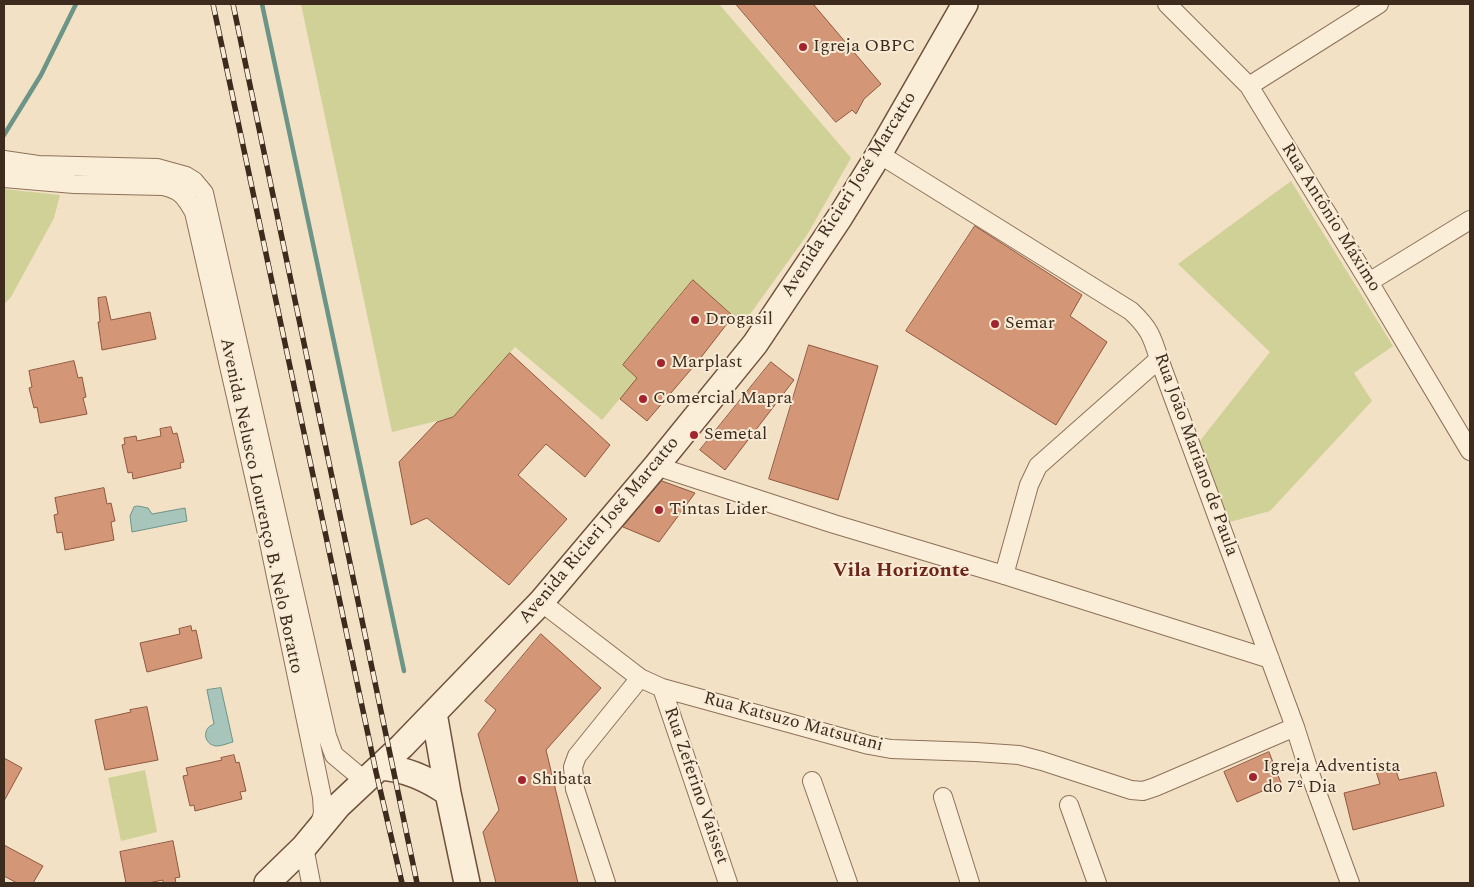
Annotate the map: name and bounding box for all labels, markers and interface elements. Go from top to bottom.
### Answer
place label: Igreja OBPC [813,36,915,58]
marker: Igreja OBPC [797,41,809,53]
street label: Avenida Ricieri José Marcatto [778,88,922,302]
street label: Rua Antônio Máximo [1275,140,1385,296]
place label: Drogasil [705,309,773,331]
place label: Semar [1005,313,1055,335]
marker: Drogasil [689,314,701,326]
marker: Semar [989,318,1001,330]
street label: Avenida Nelusco Lourenço B. Nelo Boratto [214,336,306,676]
street label: Rua João Mariano de Paula [1148,351,1242,559]
place label: Marplast [671,352,742,374]
marker: Marplast [655,357,667,369]
place label: Comercial Mapra [653,388,792,410]
marker: Comercial Mapra [637,393,649,405]
place label: Semetal [704,424,767,446]
marker: Semetal [688,429,700,441]
street label: Avenida Ricieri José Marcatto [515,433,685,629]
place label: Tintas Lider [669,499,768,521]
marker: Tintas Lider [653,504,665,516]
district label: Vila Horizonte [833,560,969,584]
street label: Rua Katsuzo Matsutani [701,689,885,757]
street label: Rua Zeferino Vaisset [658,705,732,867]
place label: Igreja Adventista do 7º Dia [1263,756,1400,799]
place label: Shibata [532,769,592,791]
marker: Igreja Adventista do 7º Dia [1247,771,1259,783]
marker: Shibata [516,774,528,786]

